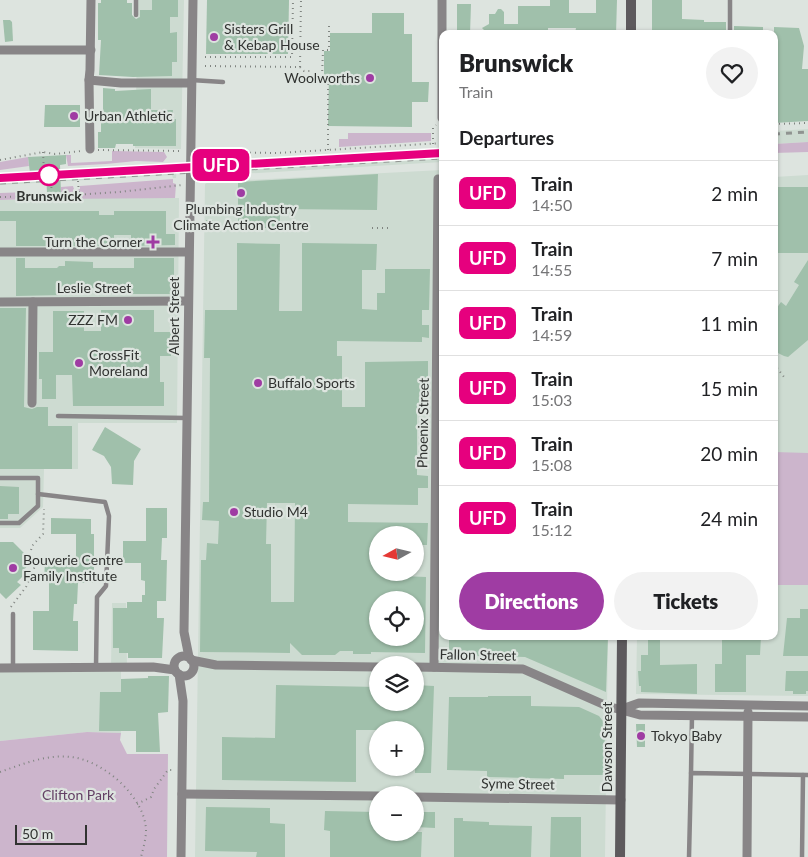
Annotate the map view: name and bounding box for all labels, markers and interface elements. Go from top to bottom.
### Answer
place label: Sisters Grill & Kebap House [224,20,320,53]
marker: Sisters Grill & Kebap House [208,31,220,43]
button: heart [706,47,758,99]
text: Brunswick [459,48,573,77]
place label: Woolworths [284,69,360,86]
marker: Woolworths [364,72,376,84]
text: Train [459,82,493,101]
place label: Urban Athletic [84,107,173,124]
marker: Urban Athletic [68,110,80,122]
text: Departures [459,126,554,149]
line badge: UFD [192,149,250,181]
text: UFD [202,154,240,176]
marker: Brunswick [38,164,60,186]
text: Train [531,172,573,195]
text: UFD [469,182,506,204]
text: 2 min [711,182,758,205]
place label: Brunswick [16,187,82,204]
marker: Plumbing Industry Climate Action Centre [235,187,247,199]
text: 14:50 [531,195,572,214]
place label: Plumbing Industry Climate Action Centre [173,200,309,233]
place label: Turn the Corner [45,233,142,250]
marker: Turn the Corner [146,235,160,249]
text: Train [531,237,573,260]
text: UFD [469,247,506,269]
text: 7 min [711,247,758,270]
text: 14:55 [531,260,572,279]
street label: Albert Street [165,277,182,355]
street label: Leslie Street [57,279,131,296]
text: Train [531,302,573,325]
place label: ZZZ FM [68,311,118,328]
text: UFD [469,312,506,334]
text: 11 min [700,312,758,335]
marker: ZZZ FM [122,314,134,326]
text: 14:59 [531,325,572,344]
place label: CrossFit Moreland [89,346,148,379]
marker: CrossFit Moreland [73,357,85,369]
text: Train [531,367,573,390]
place label: Buffalo Sports [268,374,355,391]
marker: Buffalo Sports [252,377,264,389]
text: UFD [469,377,506,399]
text: 15 min [700,377,758,400]
street label: Phoenix Street [413,378,432,468]
text: 15:03 [531,390,572,409]
text: Train [531,432,573,455]
text: UFD [469,442,506,464]
text: 20 min [700,442,758,465]
text: 15:08 [531,455,572,474]
text: Train [531,497,573,520]
place label: Studio M4 [244,503,308,520]
marker: Studio M4 [228,506,240,518]
text: UFD [469,507,506,529]
text: 24 min [700,507,758,530]
text: 15:12 [531,520,572,539]
north arrow [369,526,424,581]
map controls [369,526,424,841]
place label: Bouverie Centre Family Institute [23,551,123,584]
marker: Bouverie Centre Family Institute [7,562,19,574]
button: Directions [459,572,604,630]
button: Tickets [614,572,758,630]
button: locate [369,591,424,646]
street label: Fallon Street [440,645,516,664]
button: layers [369,656,424,711]
street label: Dawson Street [598,702,615,792]
button: + [369,721,424,776]
place label: Tokyo Baby [651,727,723,744]
marker: Tokyo Baby [635,730,647,742]
street label: Syme Street [481,774,555,793]
park label: Clifton Park [42,786,115,803]
button: − [369,786,424,841]
scale bar [15,822,88,845]
text: 50 m [22,825,53,842]

